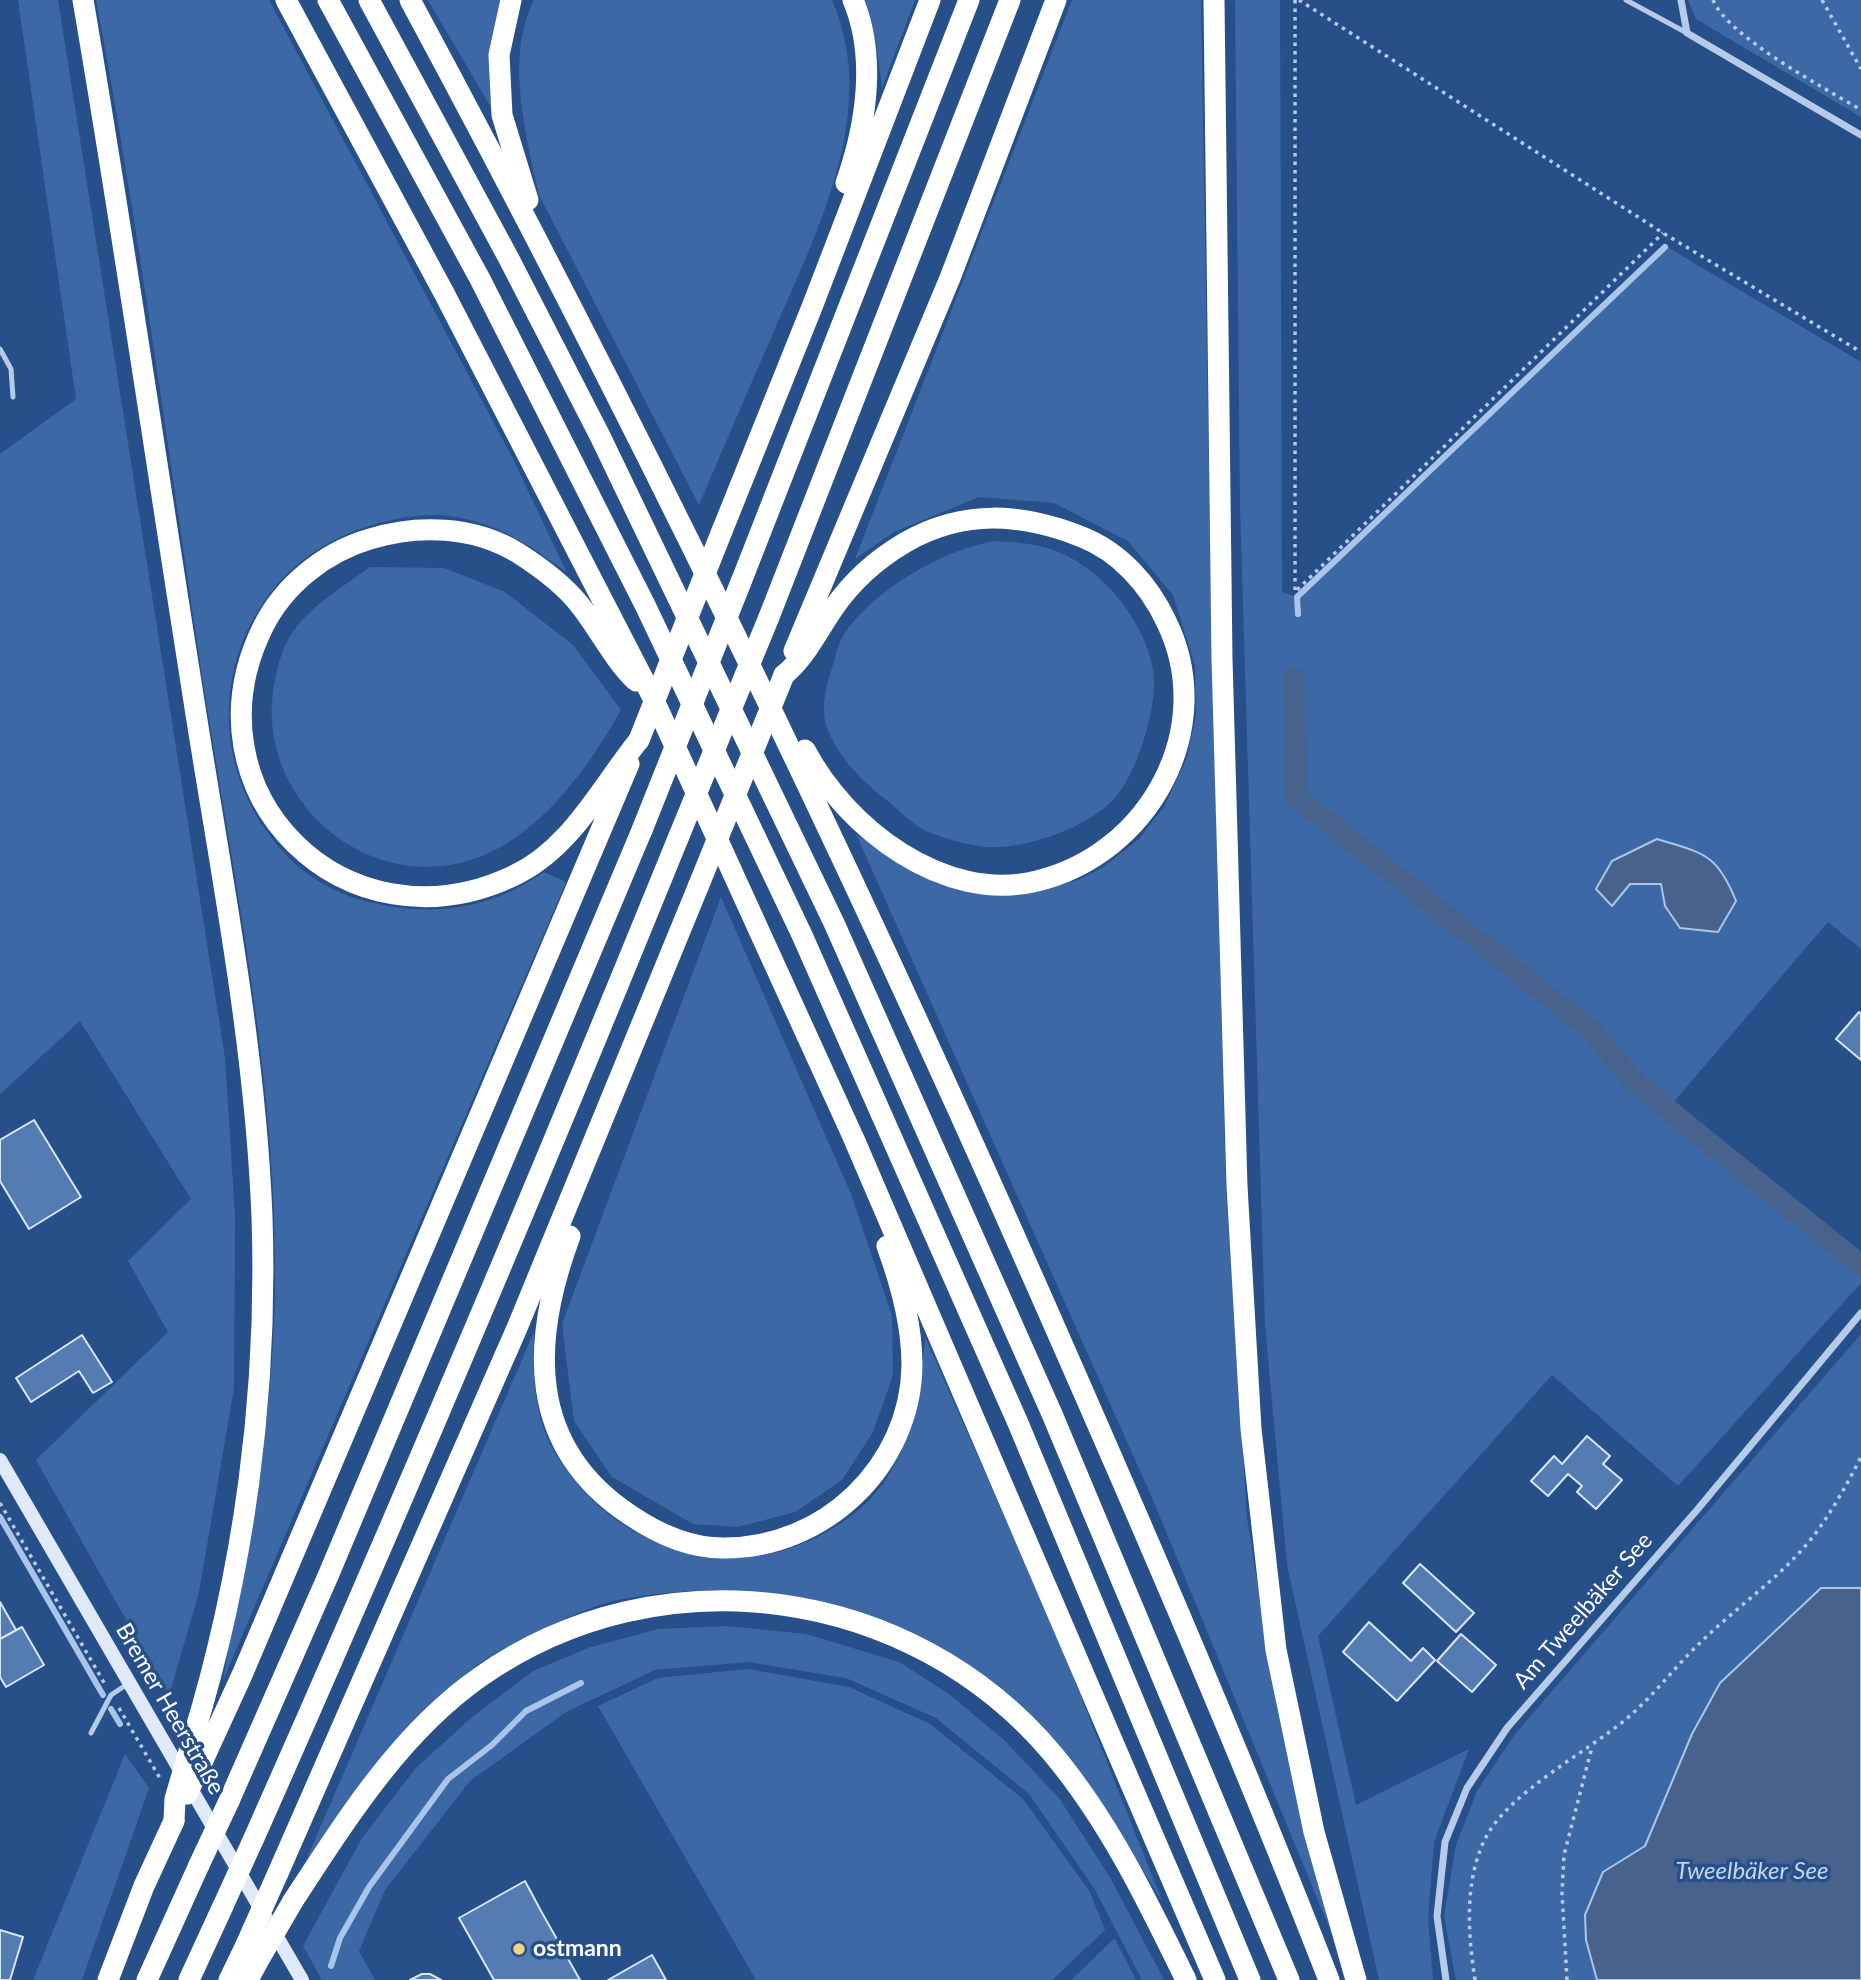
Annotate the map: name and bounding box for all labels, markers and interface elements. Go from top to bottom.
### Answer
street label: Am Tweelbäker See [1508,1527,1658,1695]
street label: Bremer Heerstraße [110,1618,230,1800]
water label: Tweelbäker See [1676,1857,1828,1885]
place label: ostmann [533,1935,622,1963]
marker: ostmann [511,1941,527,1957]

